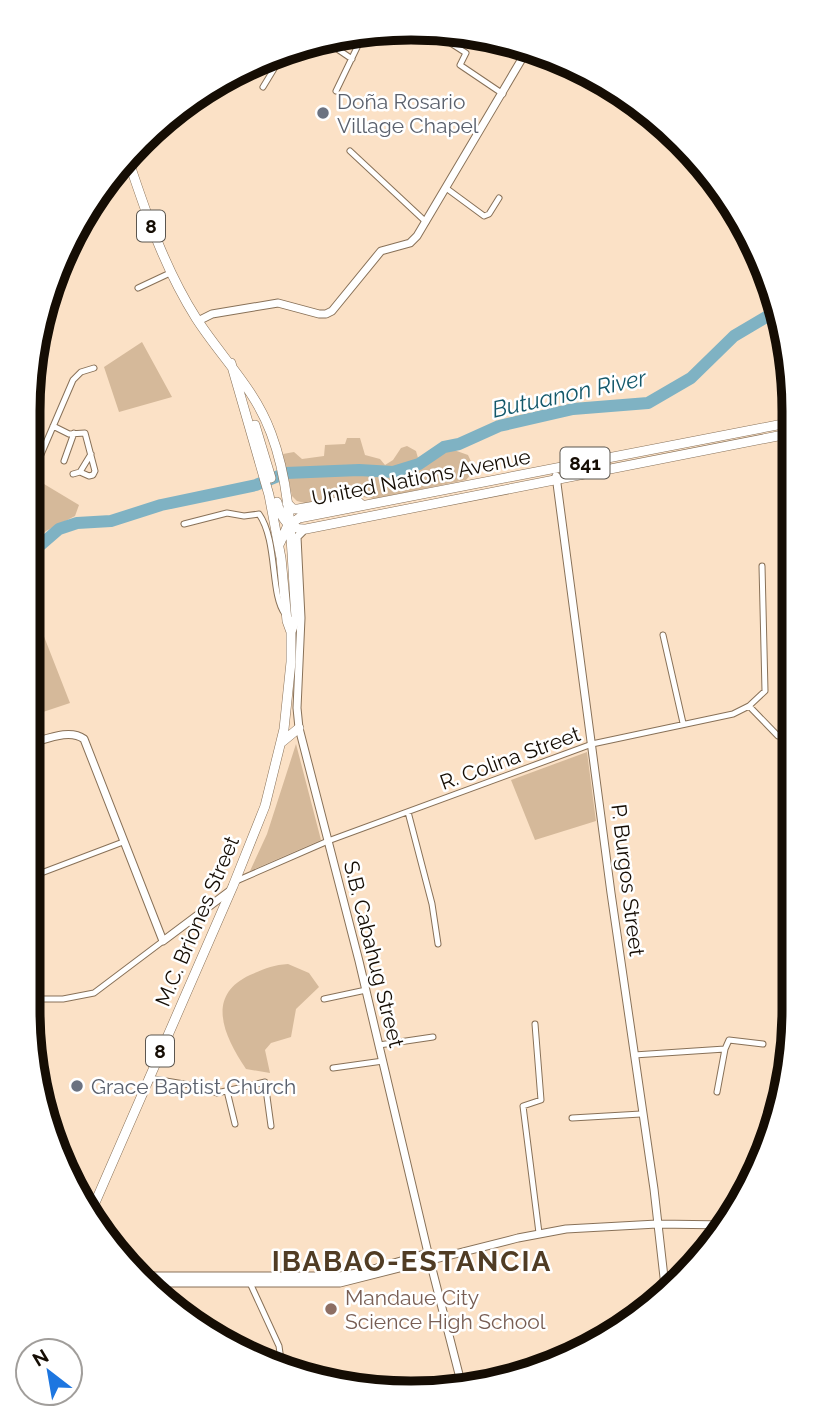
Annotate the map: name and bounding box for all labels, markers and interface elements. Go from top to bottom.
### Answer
place label: Doña Rosario Village Chapel [337,89,479,138]
marker: Doña Rosario Village Chapel [315,105,331,121]
road number: 8 [137,210,165,242]
water label: Butuanon River [489,363,650,423]
street label: United Nations Avenue [309,444,533,510]
road number: 841 [560,447,610,478]
street label: R. Colina Street [436,721,584,795]
street label: P. Burgos Street [606,802,650,958]
street label: M.C. Briones Street [150,832,244,1010]
street label: S.B. Cabahug Street [339,858,409,1050]
road number: 8 [146,1036,174,1066]
place label: Grace Baptist Church [91,1074,296,1099]
marker: Grace Baptist Church [69,1078,85,1094]
district label: IBABAO-ESTANCIA [272,1245,552,1278]
place label: Mandaue City Science High School [345,1285,546,1334]
marker: Mandaue City Science High School [323,1301,339,1317]
north arrow [14,1337,84,1407]
text: N [28,1344,52,1371]

